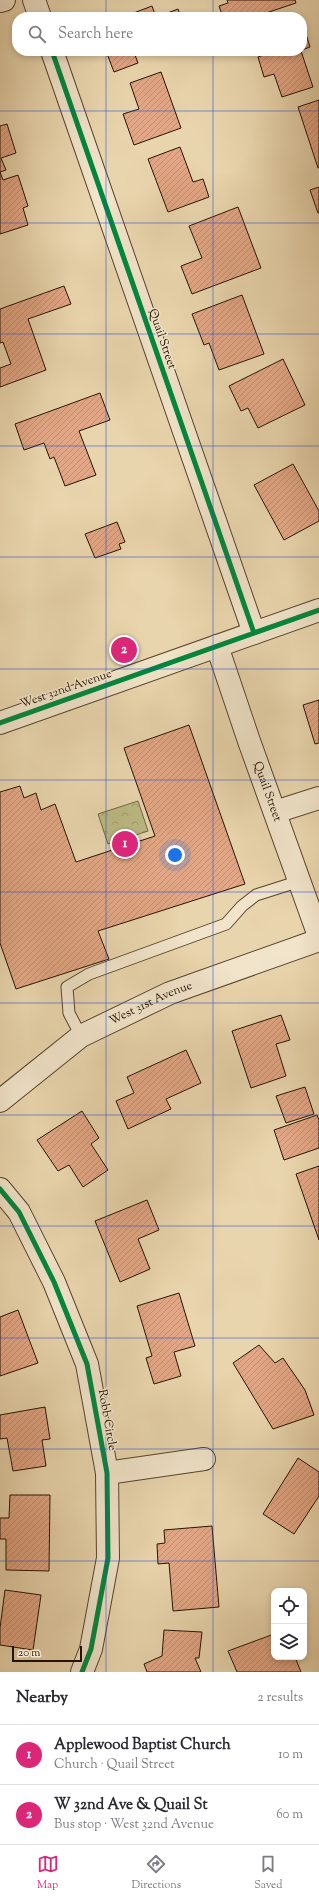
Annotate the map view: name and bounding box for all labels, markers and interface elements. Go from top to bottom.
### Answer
search box [12,12,307,56]
icon: search [26,23,48,45]
text: Search here [58,24,133,45]
street label: Quail Street [143,306,181,372]
pin: 2 [111,635,137,665]
street label: West 32nd Avenue [18,665,115,713]
street label: Quail Street [248,759,286,824]
pin: 1 [112,829,138,859]
your location [165,845,185,865]
street label: West 31st Avenue [106,977,195,1030]
street label: Robb Circle [93,1388,121,1452]
map controls [271,1588,307,1660]
button: locate [271,1588,307,1624]
button: layers [271,1624,307,1660]
scale bar [12,1644,82,1663]
text: 20 m [18,1645,40,1661]
text: Nearby [16,1686,68,1710]
text: 2 results [258,1689,303,1707]
text: Applewood Baptist Church [54,1735,231,1756]
text: 1 [27,1746,31,1764]
text: 10 m [278,1746,303,1764]
text: Church · Quail Street [54,1756,175,1774]
text: W 32nd Ave & Quail St [54,1795,208,1816]
text: 2 [26,1806,32,1824]
text: 60 m [276,1806,303,1824]
text: Bus stop · West 32nd Avenue [54,1816,214,1834]
tab: Map [37,1853,59,1893]
tab: Directions [132,1853,181,1893]
tab: Saved [254,1853,282,1893]

